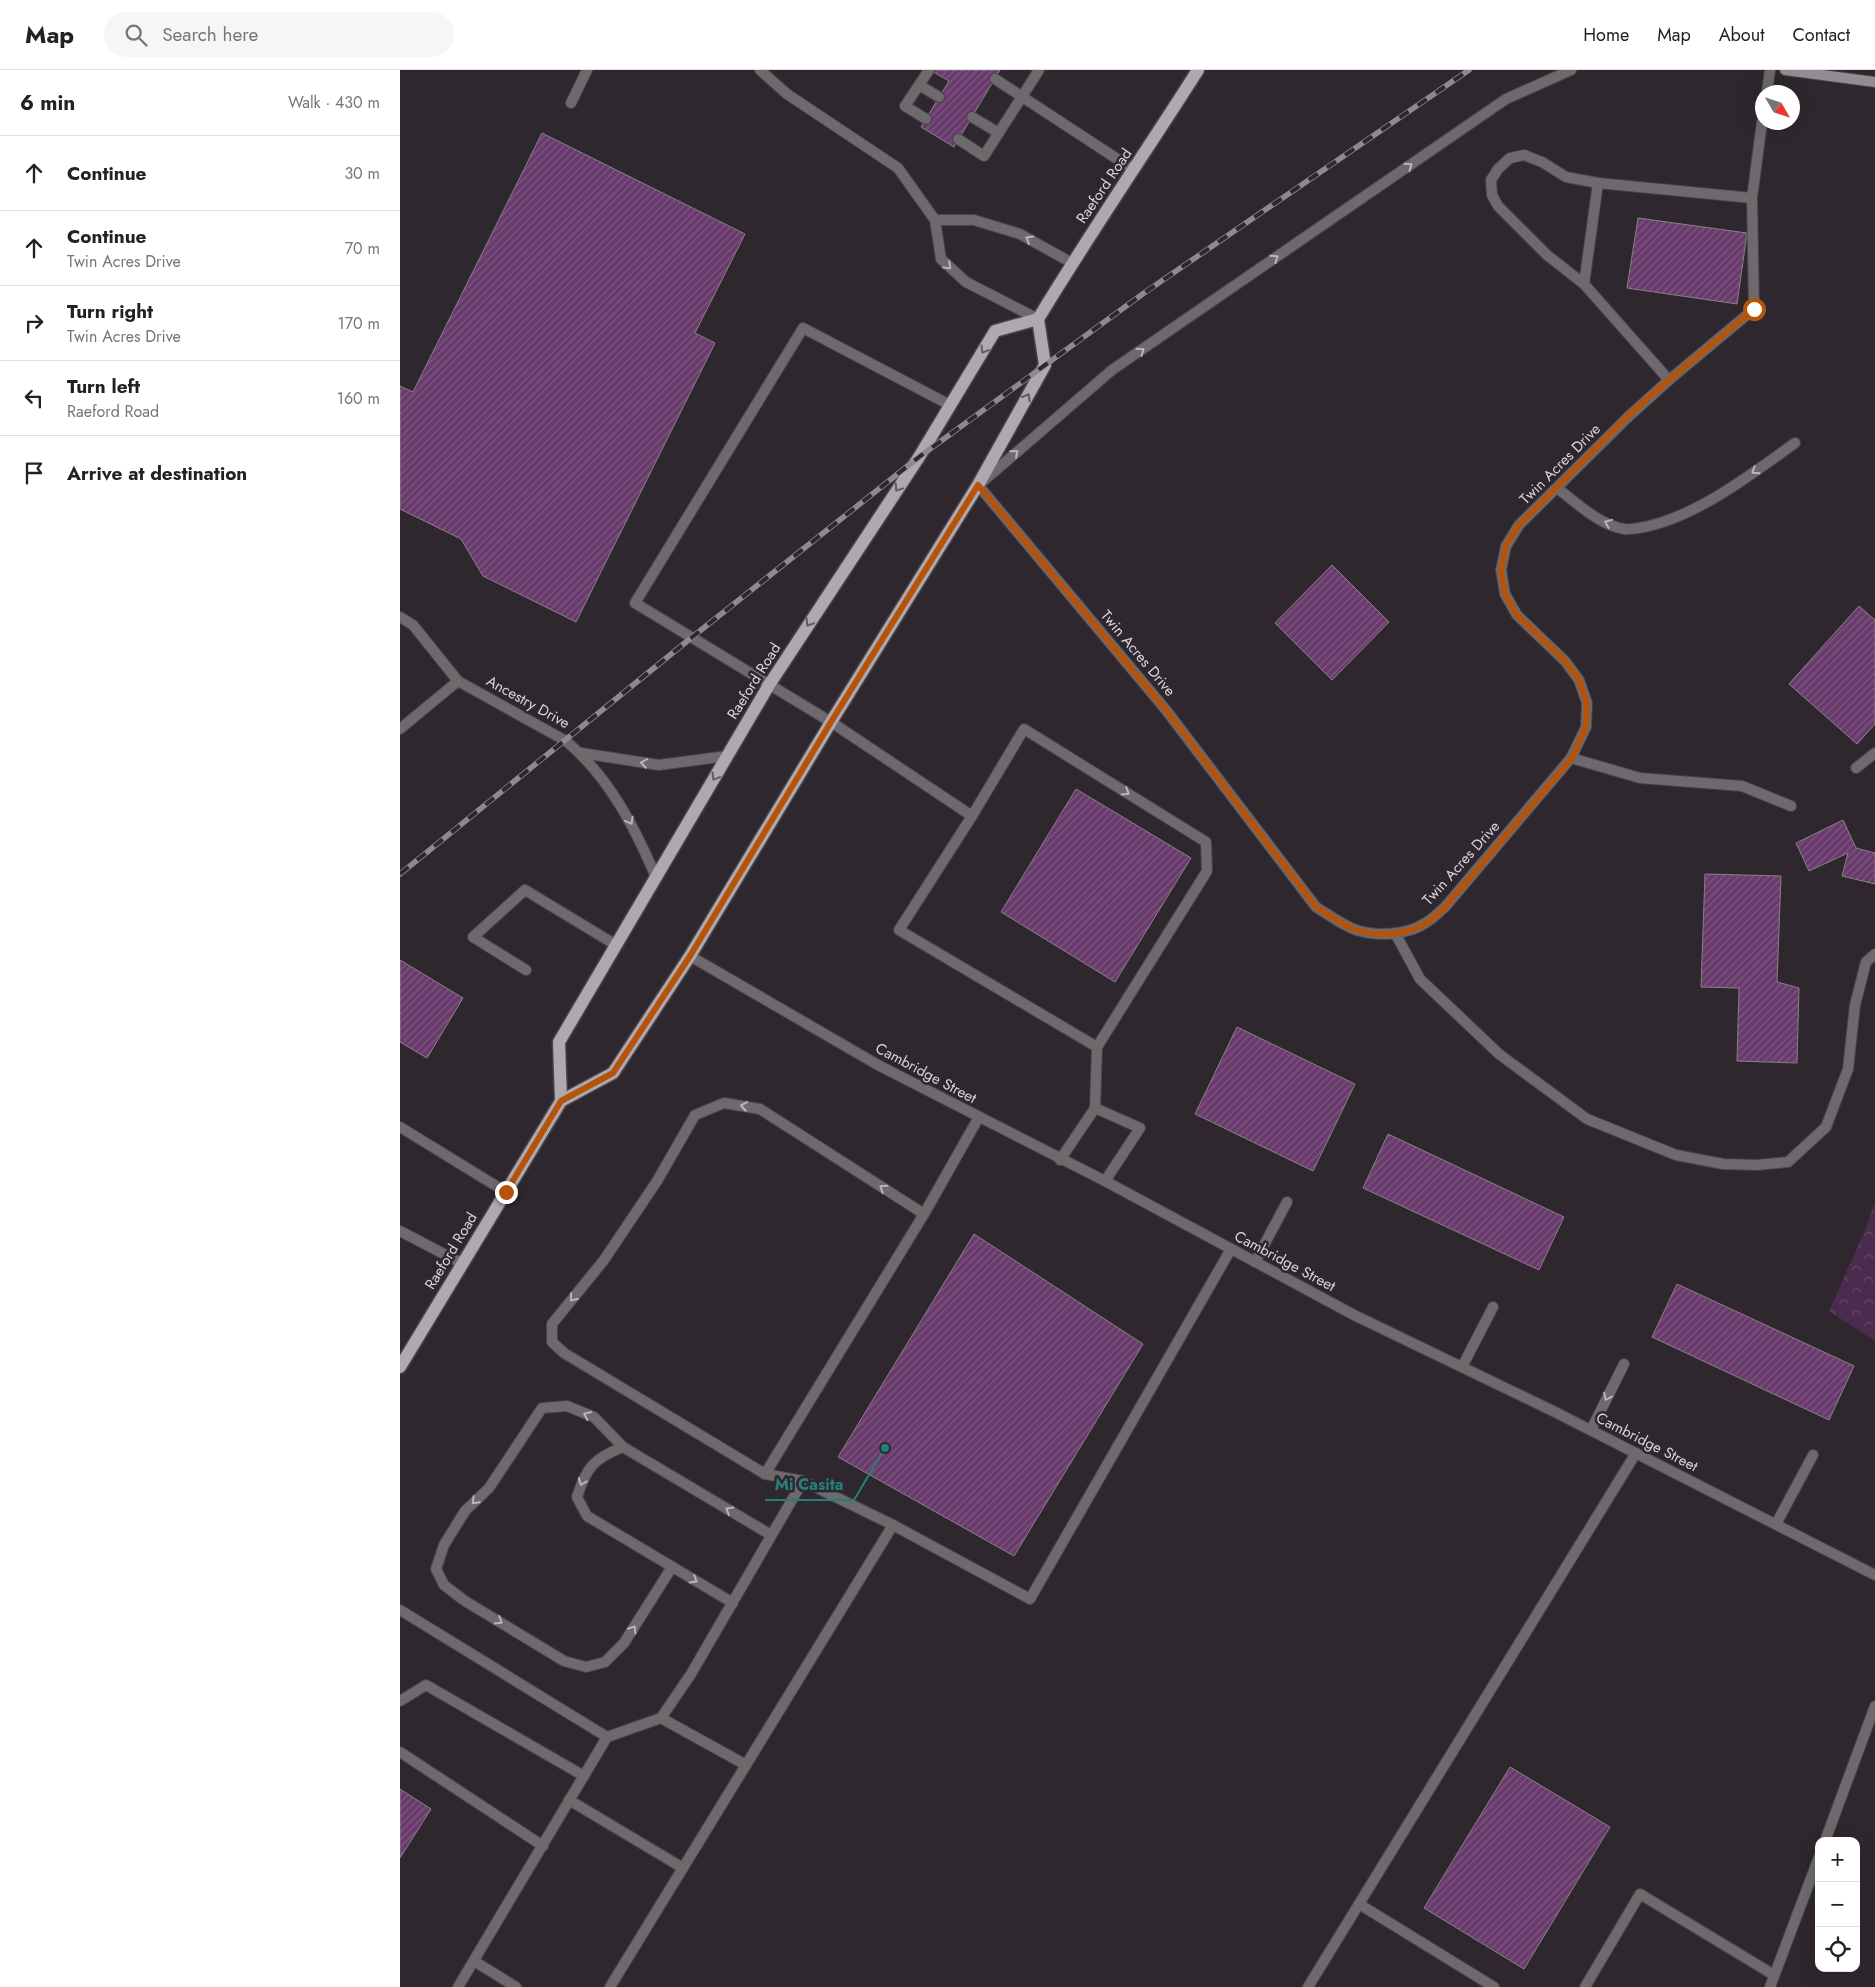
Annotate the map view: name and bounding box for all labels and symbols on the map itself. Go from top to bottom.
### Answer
north arrow [1755,85,1800,130]
street label: Raeford Road [1071,144,1137,228]
one-way arrow [1403,163,1412,172]
one-way arrow [1026,235,1035,245]
one-way arrow [1269,255,1279,264]
one-way arrow [943,260,952,269]
route start [1743,298,1766,321]
one-way arrow [980,344,990,353]
one-way arrow [1135,348,1145,357]
one-way arrow [1021,393,1031,402]
street label: Twin Acres Drive [1515,418,1606,509]
one-way arrow [1010,450,1019,459]
one-way arrow [1751,465,1761,474]
one-way arrow [895,482,904,491]
one-way arrow [1604,519,1613,529]
street label: Twin Acres Drive [1095,605,1181,701]
one-way arrow [806,618,815,627]
street label: Raeford Road [722,639,786,723]
street label: Ancestry Drive [482,670,574,734]
one-way arrow [639,758,648,768]
one-way arrow [711,771,721,780]
one-way arrow [1121,785,1130,795]
one-way arrow [623,815,633,824]
street label: Twin Acres Drive [1417,816,1505,910]
street label: Cambridge Street [871,1037,981,1109]
one-way arrow [739,1101,748,1111]
route end [495,1181,518,1204]
one-way arrow [879,1185,888,1194]
street label: Raeford Road [419,1208,483,1294]
street label: Cambridge Street [1230,1225,1340,1297]
one-way arrow [571,1292,579,1301]
one-way arrow [1603,1392,1614,1401]
street label: Cambridge Street [1592,1407,1702,1477]
one-way arrow [583,1410,592,1421]
callout: Mi Casita [765,1469,854,1500]
text: Mi Casita [775,1473,843,1496]
one-way arrow [578,1477,588,1486]
one-way arrow [472,1496,481,1505]
one-way arrow [726,1507,735,1517]
one-way arrow [688,1573,697,1583]
one-way arrow [493,1615,502,1624]
one-way arrow [626,1625,636,1634]

